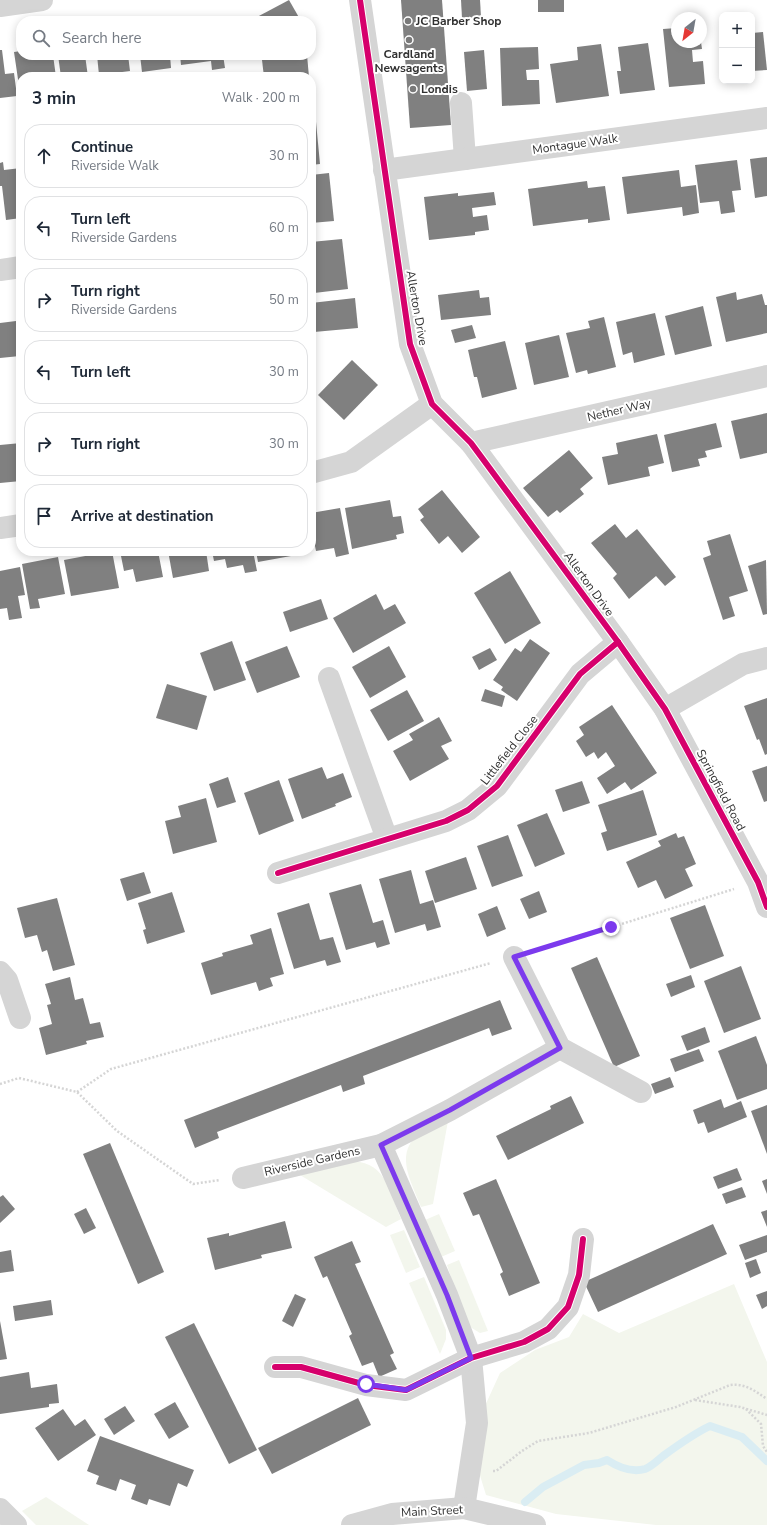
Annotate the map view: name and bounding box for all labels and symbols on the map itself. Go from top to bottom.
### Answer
north arrow [671,12,707,48]
place label: JC Barber Shop [415,13,502,29]
marker: JC Barber Shop [403,16,413,26]
marker: Cardland Newsagents [404,35,414,45]
place label: Cardland Newsagents [374,46,444,76]
place label: Londis [421,81,458,97]
marker: Londis [408,84,418,94]
street label: Montague Walk [531,130,620,158]
street label: Allerton Drive [403,269,431,347]
street label: Nether Way [586,395,653,425]
street label: Allerton Drive [560,549,618,619]
street label: Littlefield Close [477,712,541,788]
street label: Springfield Road [693,747,749,833]
route end [602,918,620,936]
street label: Riverside Gardens [263,1142,362,1180]
route start [357,1375,375,1393]
street label: Main Street [401,1501,464,1521]

